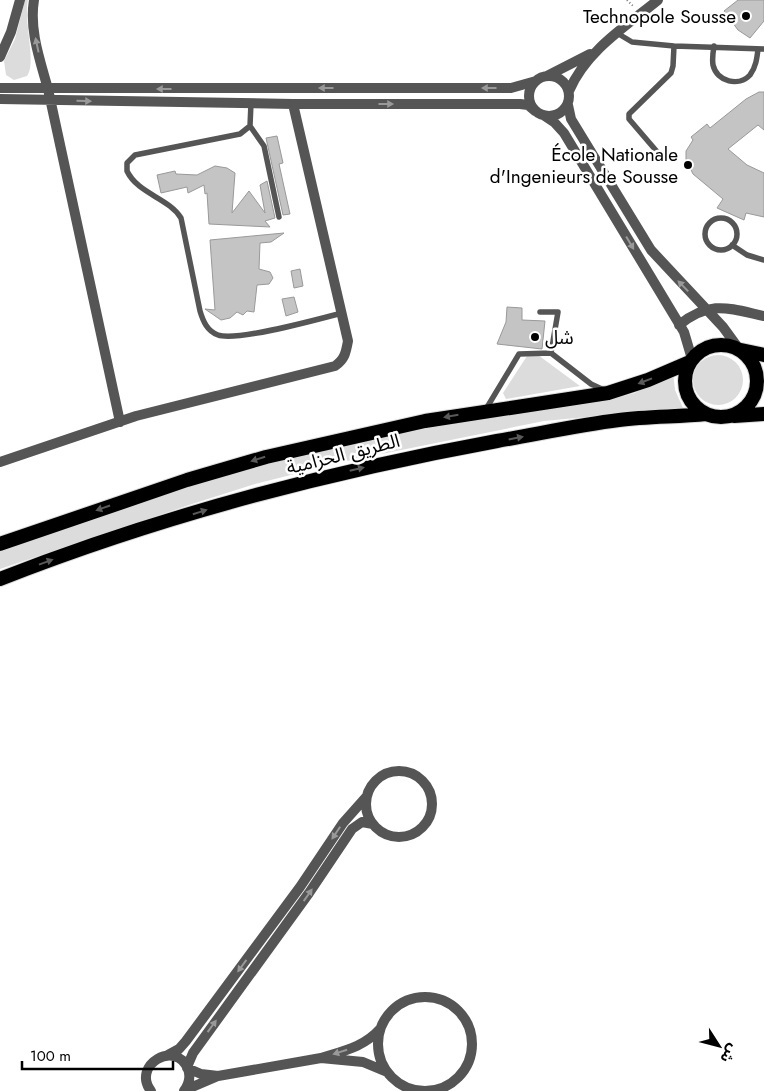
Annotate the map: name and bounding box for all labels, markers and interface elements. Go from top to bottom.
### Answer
place label: Technopole Sousse [583,3,736,30]
marker: Technopole Sousse [740,10,752,22]
one-way arrow [33,37,41,52]
one-way arrow [318,84,334,92]
one-way arrow [480,84,496,92]
one-way arrow [155,85,171,93]
one-way arrow [76,97,92,105]
one-way arrow [378,100,394,108]
place label: École Nationale d'Ingenieurs de Sousse [490,141,678,190]
marker: École Nationale d'Ingenieurs de Sousse [682,159,694,171]
one-way arrow [625,236,634,249]
one-way arrow [677,281,689,293]
place label: شل [545,324,574,351]
marker: شل [529,331,541,343]
one-way arrow [638,377,652,385]
one-way arrow [443,413,459,421]
street label: الطريق الحزامية [283,427,403,481]
one-way arrow [509,433,525,441]
one-way arrow [251,455,266,463]
one-way arrow [349,465,365,473]
one-way arrow [96,505,111,513]
one-way arrow [193,507,208,515]
one-way arrow [38,558,53,565]
one-way arrow [331,826,341,840]
one-way arrow [303,888,313,902]
one-way arrow [237,959,247,973]
one-way arrow [207,1019,217,1033]
north arrow [694,1021,744,1071]
scale bar [22,1038,174,1070]
text: ش [716,1040,743,1067]
text: 100 m [30,1045,71,1067]
one-way arrow [332,1049,347,1057]

